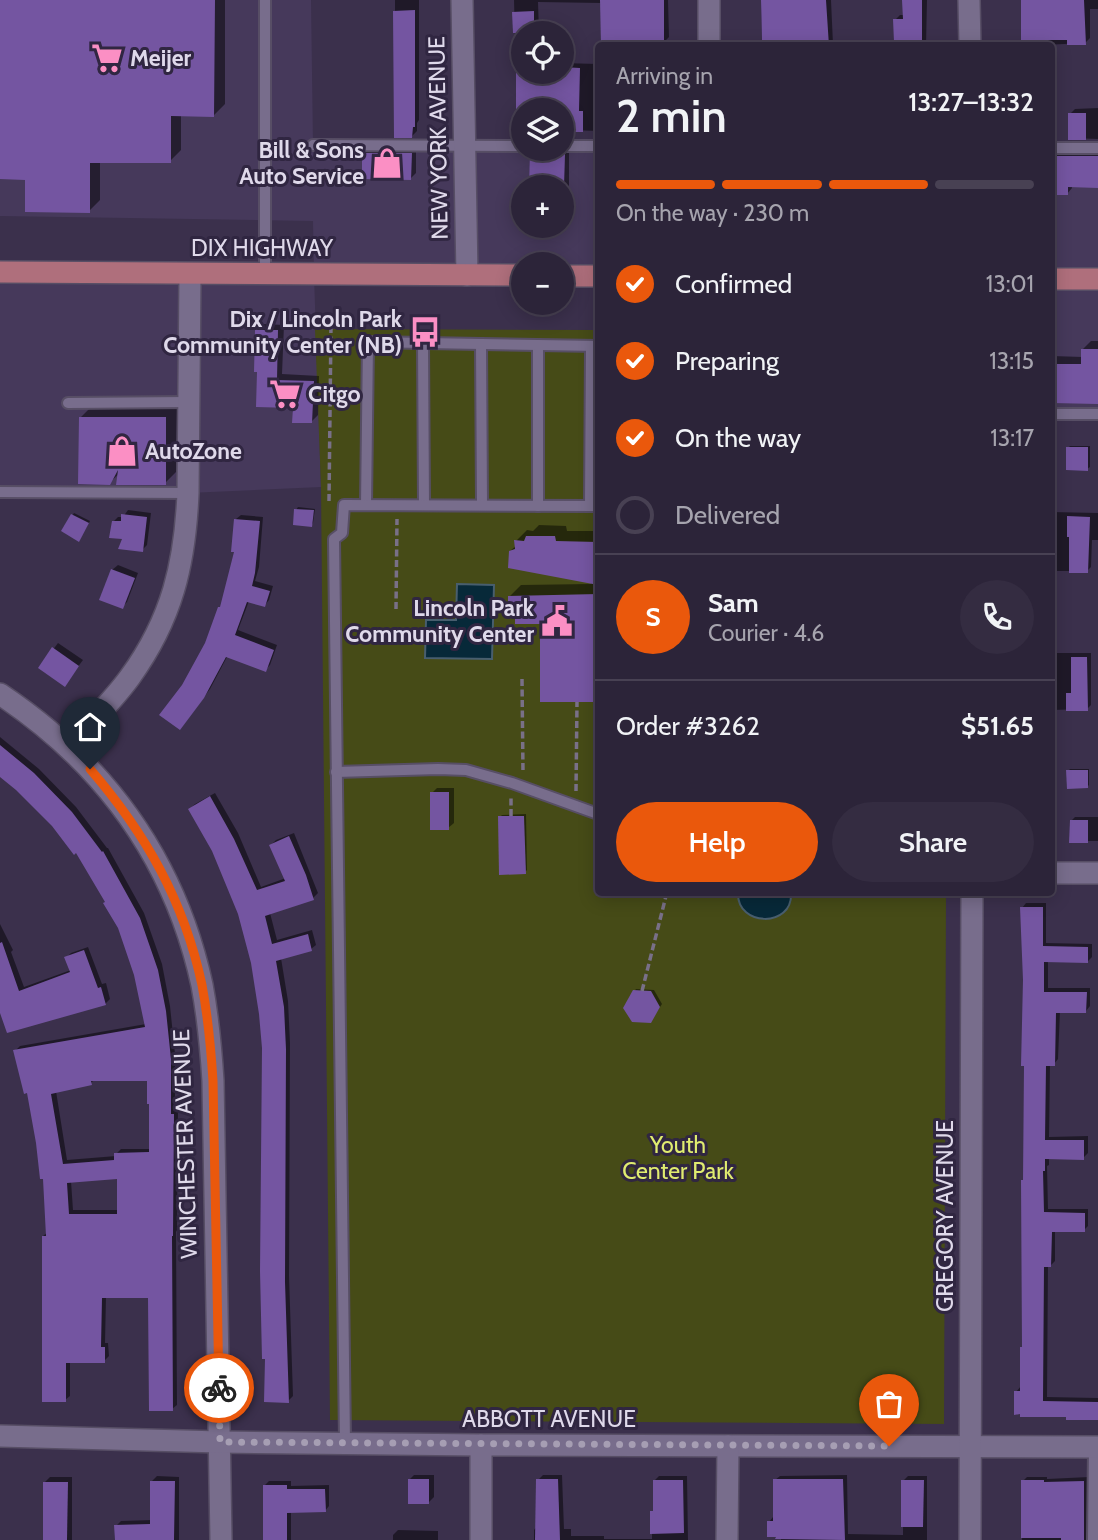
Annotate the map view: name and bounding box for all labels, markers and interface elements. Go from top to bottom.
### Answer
map controls [511,21,574,315]
button: locate [511,21,574,84]
street label: NEW YORK AVENUE [422,36,454,240]
supermarket icon: Meijer [90,41,124,75]
place label: Meijer [130,44,192,72]
text: Arriving in [616,62,713,90]
text: 13:27–13:32 [908,86,1034,118]
text: 2 min [616,88,727,144]
button: layers [511,98,574,161]
place label: Bill & Sons Auto Service [239,136,364,190]
shop icon: Bill & Sons Auto Service [370,146,404,180]
button: + [511,175,574,238]
text: On the way · 230 m [616,199,809,227]
street label: DIX HIGHWAY [191,234,334,262]
button: − [511,252,574,315]
icon: check [616,265,654,303]
text: Confirmed [675,268,792,300]
text: 13:01 [986,270,1034,298]
place label: Dix / Lincoln Park Community Center (NB) [163,305,403,359]
bus stop icon: Dix / Lincoln Park Community Center (NB) [408,315,442,349]
icon: check [616,342,654,380]
text: Preparing [675,345,779,377]
text: 13:15 [989,347,1034,375]
supermarket icon: Citgo [268,377,302,411]
place label: Citgo [308,380,361,408]
icon: check [616,419,654,457]
text: On the way [675,422,801,454]
text: 13:17 [990,424,1034,452]
shop icon: AutoZone [105,434,139,468]
place label: AutoZone [145,437,242,465]
text: Delivered [675,499,780,531]
button: phone [960,580,1034,654]
text: Sam [708,587,759,619]
place label: Lincoln Park Community Center [345,594,535,648]
text: S [645,601,661,633]
public building icon: Lincoln Park Community Center [540,604,574,638]
text: Courier · 4.6 [708,619,824,647]
pin [60,697,120,769]
icon: home [71,708,109,746]
text: Order #3262 [616,710,760,742]
text: $51.65 [961,710,1034,742]
button: Help [616,802,818,882]
button: Share [832,802,1034,882]
street label: WINCHESTER AVENUE [167,1029,203,1259]
street label: GREGORY AVENUE [931,1120,959,1312]
park label: Youth Center Park [622,1131,735,1185]
courier [184,1353,254,1423]
icon: bike [200,1369,238,1407]
pin [859,1374,919,1446]
icon: bag [870,1385,908,1423]
street label: ABBOTT AVENUE [462,1405,636,1433]

